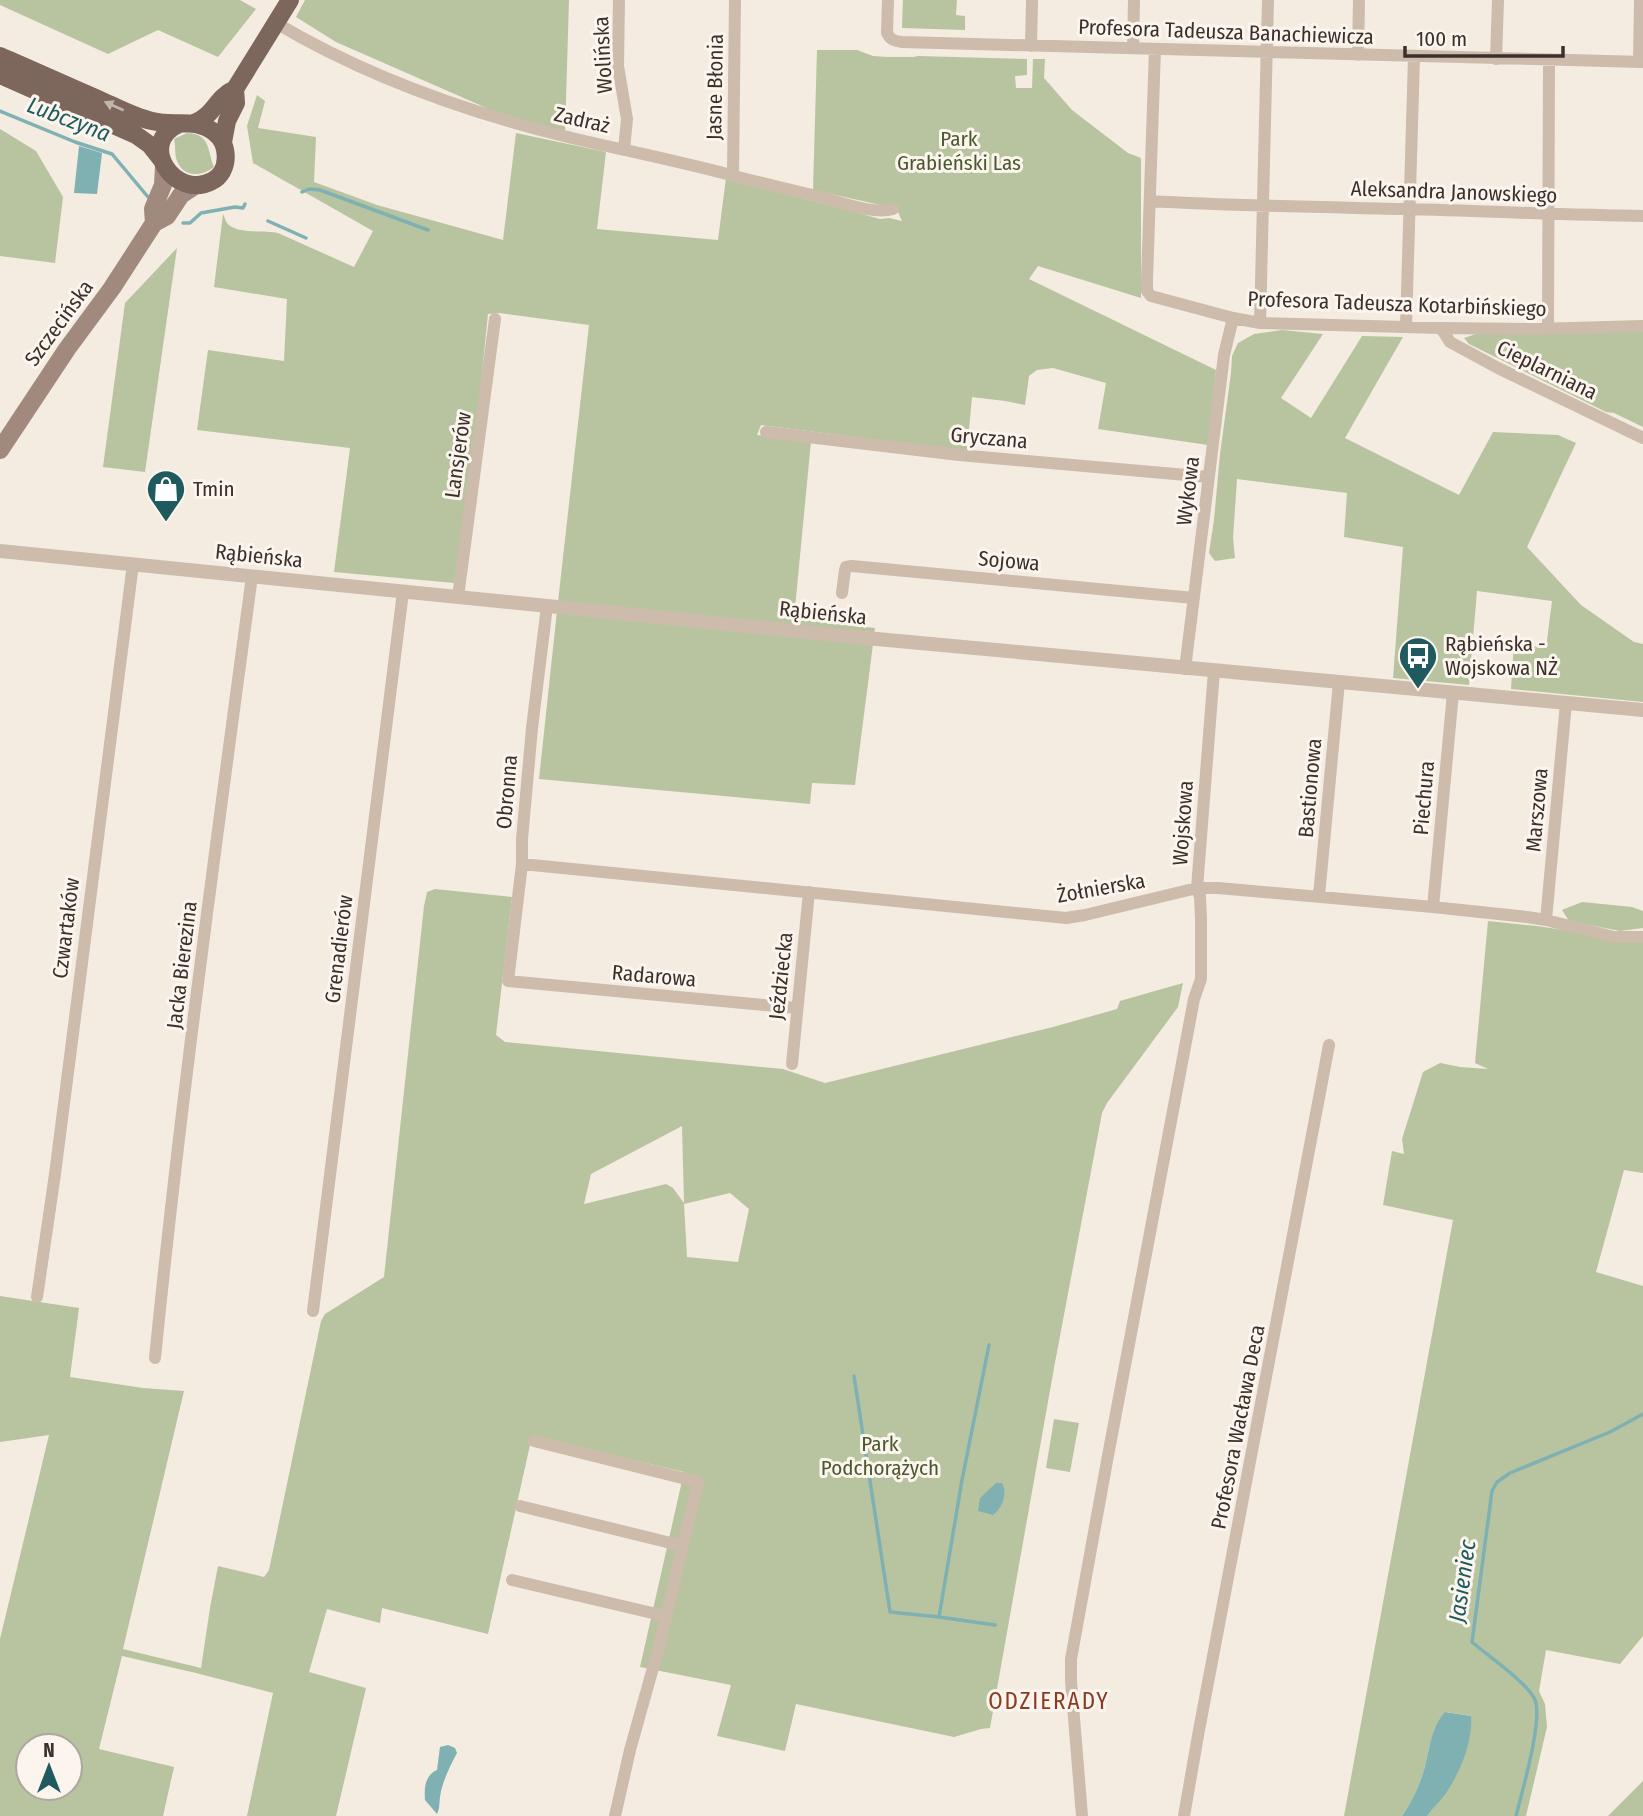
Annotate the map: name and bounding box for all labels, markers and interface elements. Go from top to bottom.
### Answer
street label: Profesora Tadeusza Banachiewicza [1078,14,1374,50]
scale bar [1405,14,1562,58]
street label: Wolińska [588,16,618,94]
text: 100 m [1416,26,1467,52]
street label: Jasne Błonia [701,34,729,140]
water label: Lubczyna [23,90,115,148]
one-way arrow [104,100,124,112]
street label: Zadraż [552,101,612,139]
park label: Park Grabieński Las [897,126,1021,176]
street label: Aleksandra Janowskiego [1350,175,1558,209]
street label: Szczecińska [19,275,99,371]
street label: Profesora Tadeusza Kotarbińskiego [1247,286,1547,322]
street label: Cieplarniana [1493,335,1601,405]
street label: Lansjerów [439,410,477,500]
street label: Gryczana [949,422,1029,454]
street label: Wykowa [1171,455,1205,527]
shop icon: Tmin [145,468,187,523]
place label: Tmin [193,476,235,502]
street label: Rąbieńska [214,538,304,574]
street label: Sojowa [977,545,1041,577]
street label: Rąbieńska [778,595,868,631]
place label: Rąbieńska - Wojskowa NŻ [1445,631,1558,681]
bus stop icon: Rąbieńska - Wojskowa NŻ [1397,635,1439,690]
street label: Bastionowa [1293,737,1327,839]
street label: Obronna [491,754,523,830]
street label: Piechura [1408,760,1440,836]
street label: Marszowa [1520,767,1554,853]
street label: Wojskowa [1167,780,1199,866]
street label: Żołnierska [1055,867,1147,909]
street label: Czwartaków [47,876,85,980]
street label: Grenadierów [319,893,359,1005]
street label: Jacka Bierezina [161,900,203,1030]
street label: Jeździecka [763,931,799,1021]
street label: Radarowa [611,959,697,993]
street label: Profesora Wacława Deca [1205,1323,1271,1531]
park label: Park Podchorążych [821,1431,939,1481]
water label: Jasieniec [1442,1537,1482,1626]
district label: ODZIERADY [988,1687,1110,1715]
north arrow [14,1732,84,1802]
text: N [43,1739,55,1762]

